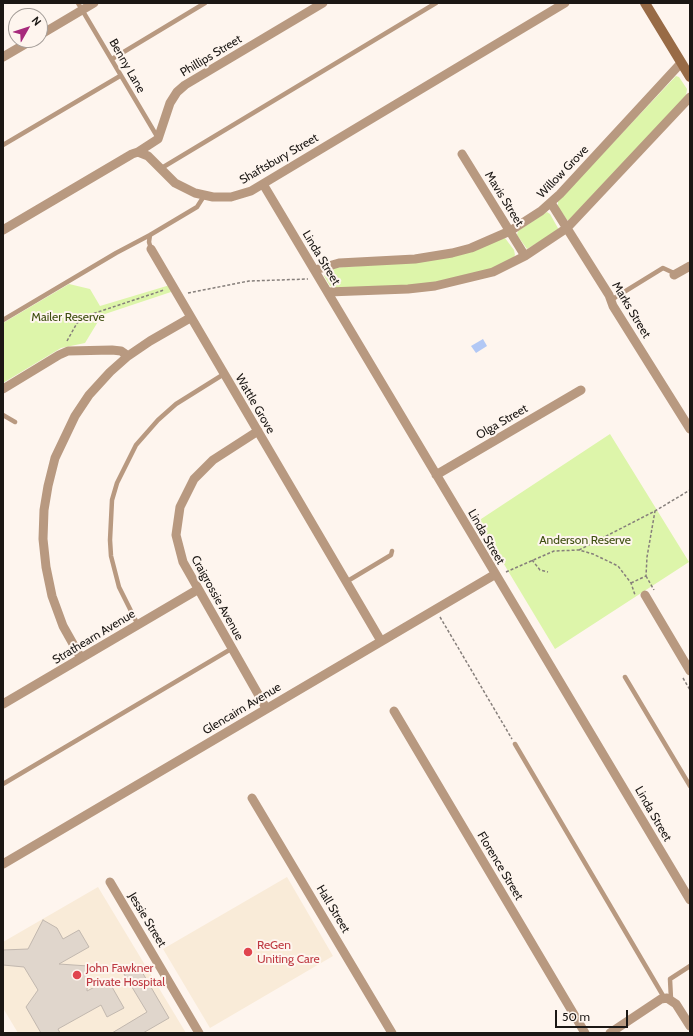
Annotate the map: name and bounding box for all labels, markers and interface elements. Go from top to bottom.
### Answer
north arrow [8,8,48,48]
text: N [29,14,44,29]
street label: Phillips Street [178,32,244,80]
street label: Benny Lane [106,36,148,96]
street label: Shaftsbury Street [237,131,321,187]
street label: Willow Grove [534,143,592,201]
street label: Mavis Street [481,169,527,229]
street label: Linda Street [299,228,343,288]
street label: Marks Street [609,279,653,341]
park label: Mailer Reserve [31,310,105,324]
street label: Wattle Grove [232,372,278,436]
street label: Olga Street [474,401,530,443]
street label: Linda Street [464,507,508,567]
park label: Anderson Reserve [539,533,631,547]
street label: Craigrossie Avenue [188,553,246,643]
street label: Strathearn Avenue [50,607,138,667]
street label: Glencairn Avenue [200,680,284,738]
street label: Linda Street [631,784,675,844]
street label: Florence Street [474,829,526,903]
street label: Hall Street [313,882,353,936]
street label: Jessie Street [125,890,169,950]
place label: ReGen Uniting Care [257,938,320,966]
marker: ReGen Uniting Care [242,946,254,958]
place label: John Fawkner Private Hospital [86,961,165,989]
marker: John Fawkner Private Hospital [71,969,83,981]
scale bar [557,1002,630,1028]
text: 50 m [562,1009,590,1024]

